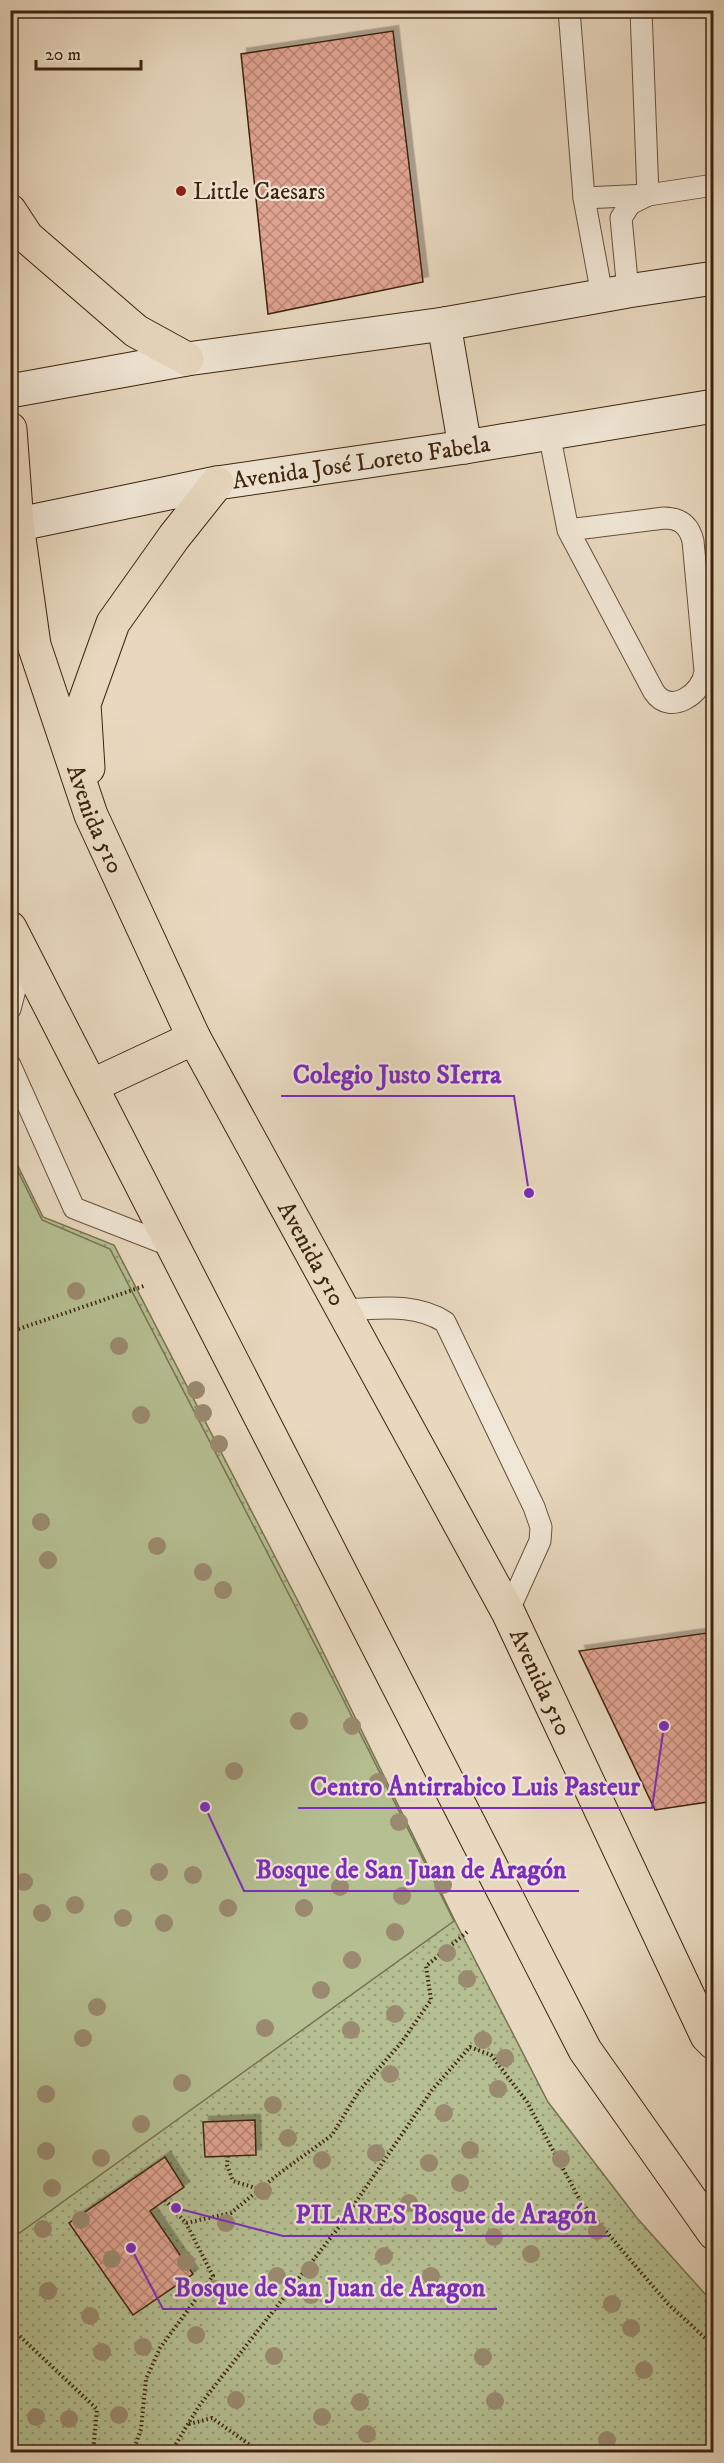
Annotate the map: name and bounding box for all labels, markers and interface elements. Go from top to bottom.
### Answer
scale bar [36,33,141,71]
text: 20 m [45,44,81,66]
place label: Little Caesars [193,177,325,207]
marker: Little Caesars [174,184,188,198]
street label: Avenida José Loreto Fabela [230,429,493,497]
street label: Avenida 510 [59,761,130,879]
callout: Colegio Justo SIerra [281,1052,514,1096]
text: Colegio Justo SIerra [293,1059,502,1092]
street label: Avenida 510 [270,1196,352,1312]
street label: Avenida 510 [502,1624,578,1741]
callout: Centro Antirrabico Luis Pasteur [298,1764,652,1808]
text: Centro Antirrabico Luis Pasteur [310,1771,640,1804]
callout: Bosque de San Juan de Aragón [244,1847,579,1891]
text: Bosque de San Juan de Aragón [256,1854,567,1887]
callout: PILARES Bosque de Aragón [283,2192,608,2236]
text: PILARES Bosque de Aragón [295,2199,597,2232]
callout: Bosque de San Juan de Aragon [163,2265,497,2309]
text: Bosque de San Juan de Aragon [175,2272,486,2305]

